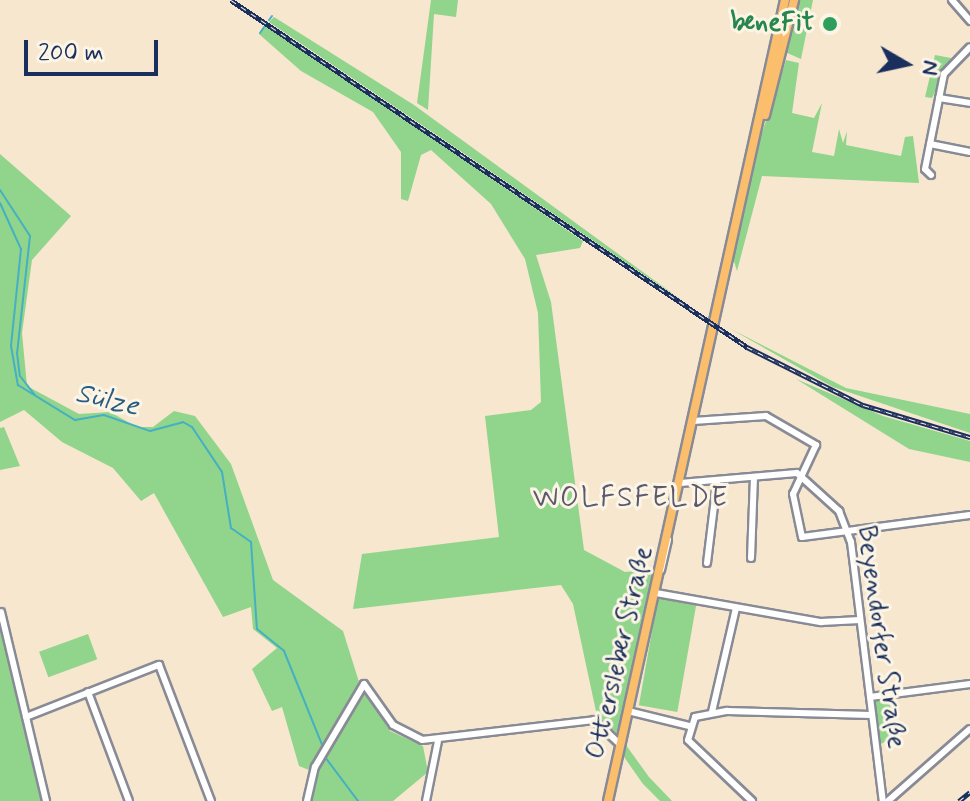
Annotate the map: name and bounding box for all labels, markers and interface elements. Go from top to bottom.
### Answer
place label: beneFit [730,8,814,40]
marker: beneFit [821,15,839,33]
scale bar [28,24,162,74]
north arrow [866,24,946,104]
text: 200 m [38,38,104,69]
text: N [915,58,945,77]
water label: Sülze [72,377,142,425]
district label: WOLFSFELDE [532,482,730,516]
street label: Beyendorfer Straße [849,524,911,750]
street label: Ottersleber Straße [581,544,661,762]

